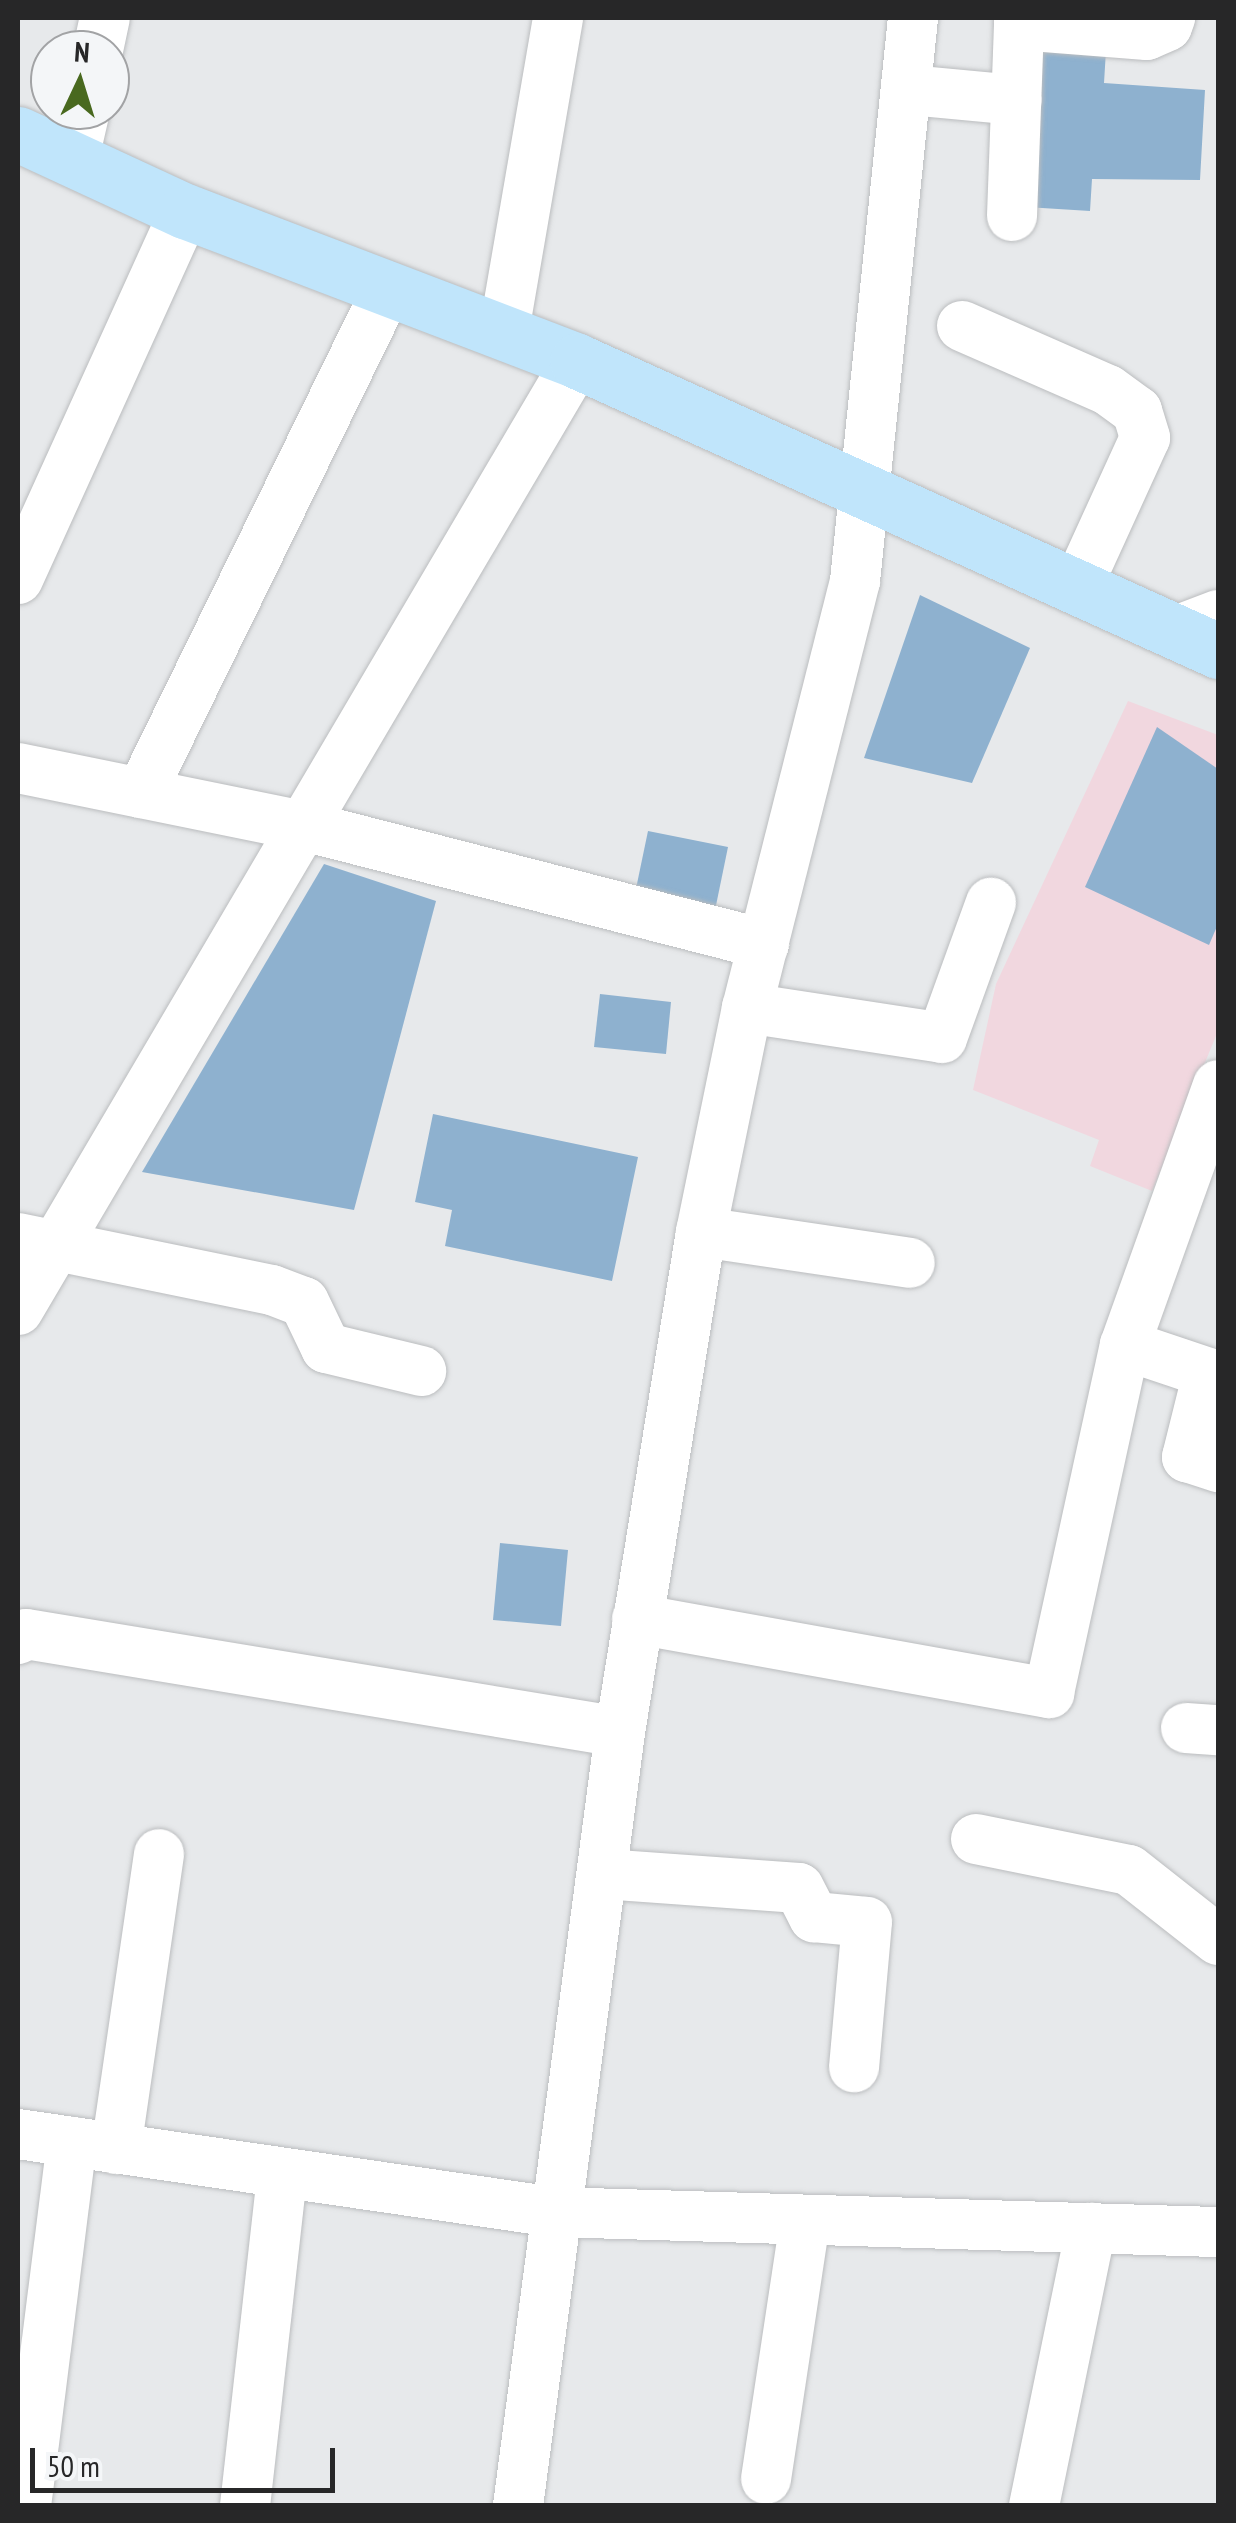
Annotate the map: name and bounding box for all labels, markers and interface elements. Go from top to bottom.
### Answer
north arrow [30,30,130,130]
text: N [73,33,91,71]
scale bar [35,2428,340,2490]
text: 50 m [47,2446,100,2485]

